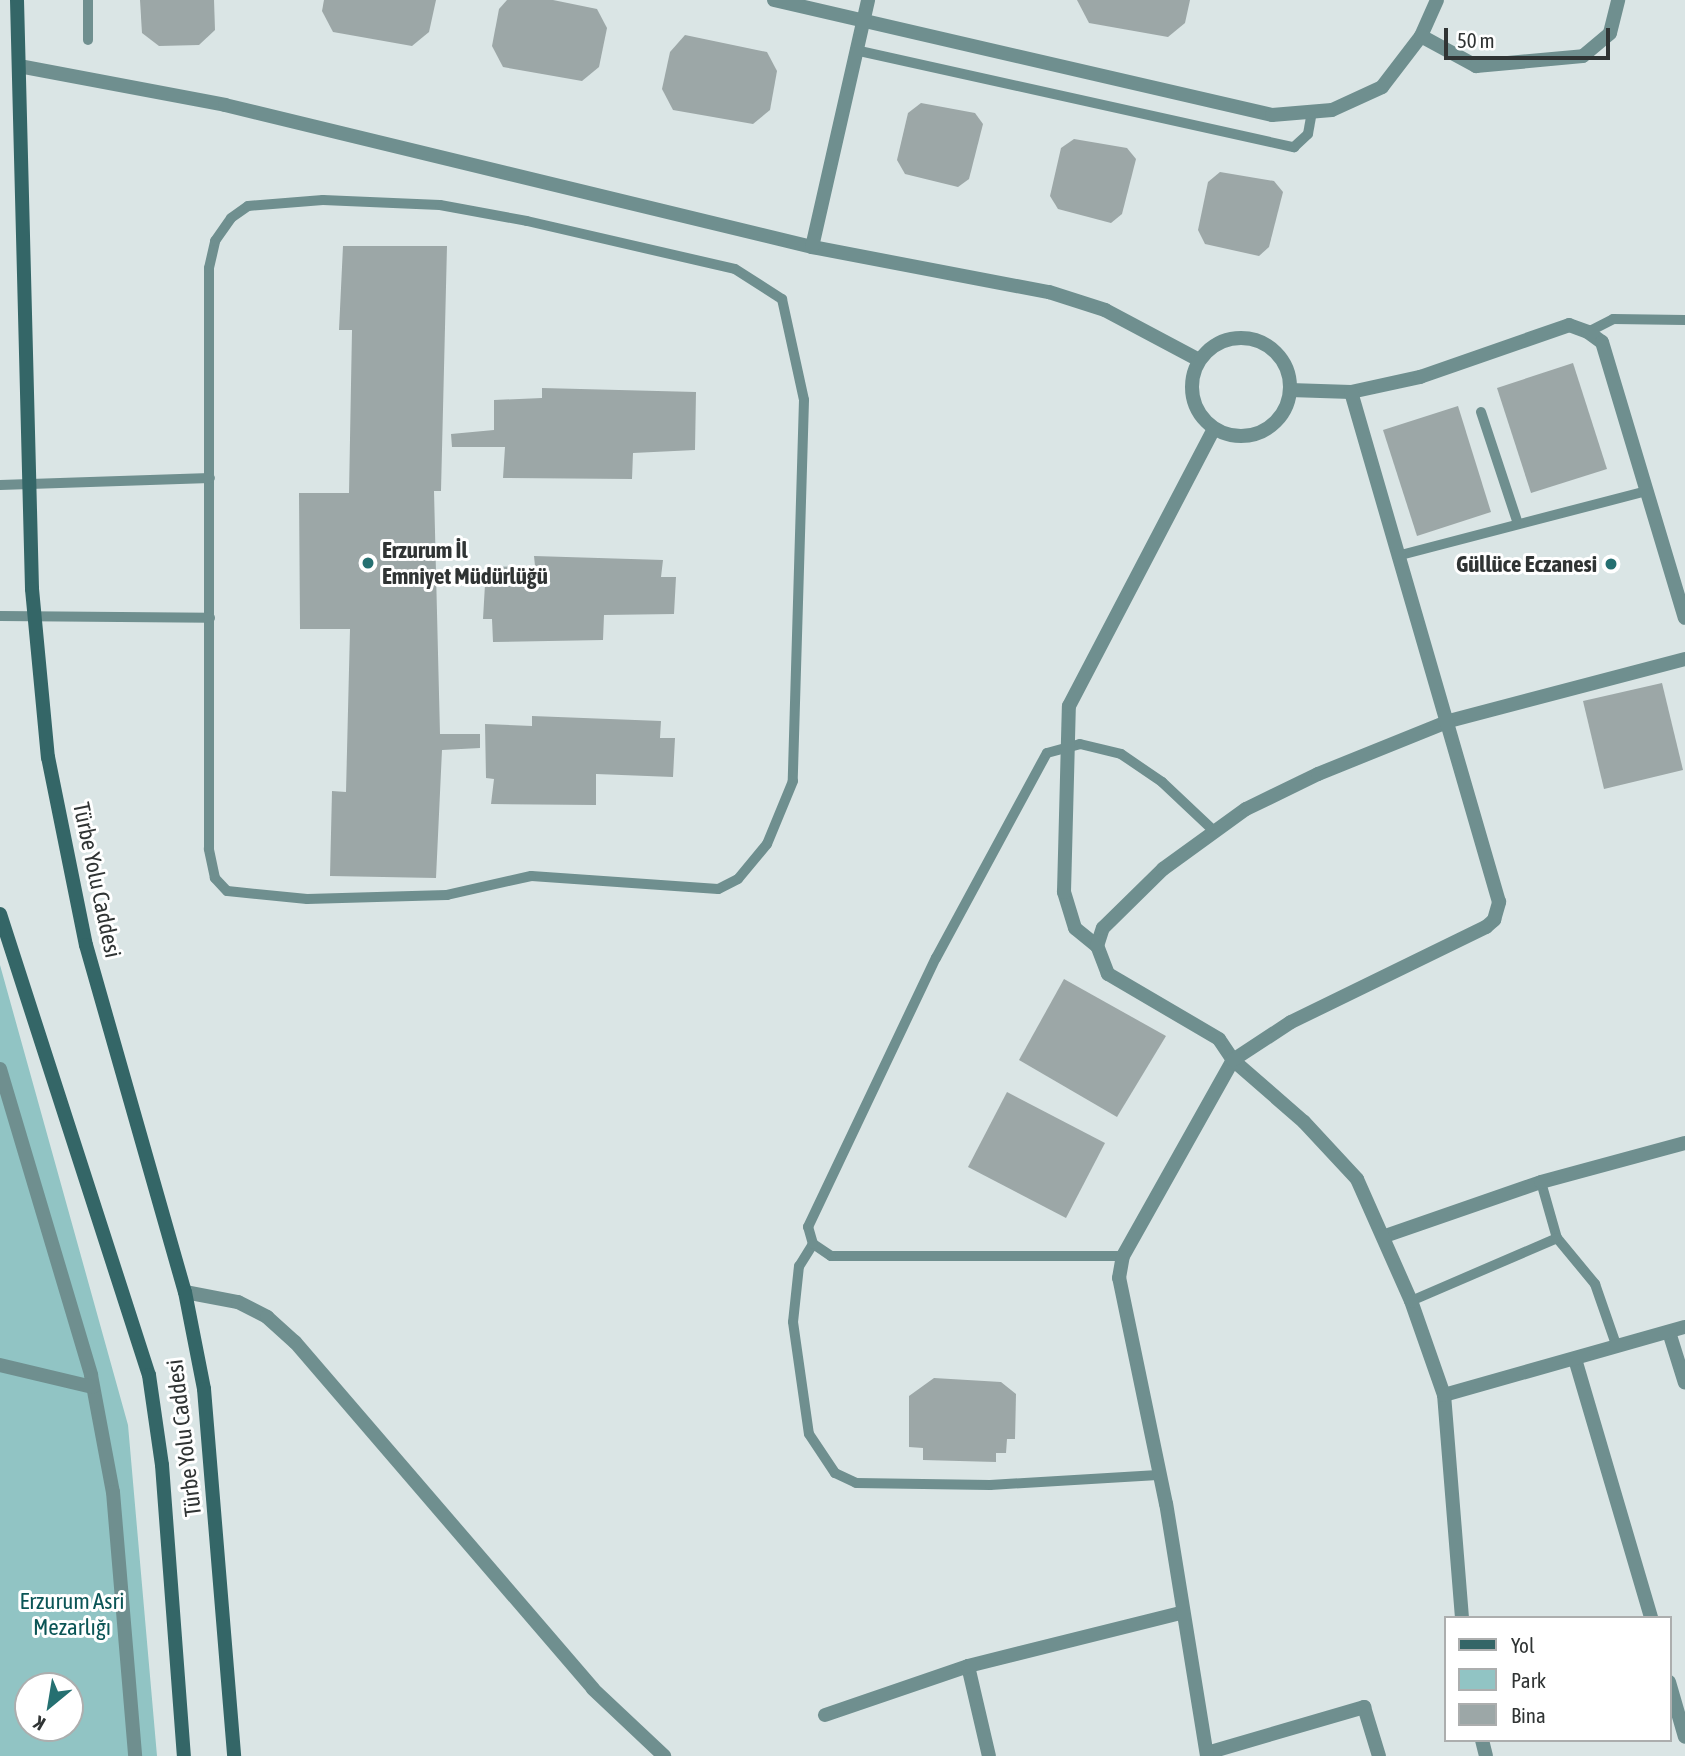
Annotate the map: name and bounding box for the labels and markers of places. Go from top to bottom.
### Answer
place label: Erzurum İl Emniyet Müdürlüğü [382,536,548,590]
place label: Güllüce Eczanesi [1456,550,1597,578]
marker: Erzurum İl Emniyet Müdürlüğü [360,555,376,571]
marker: Güllüce Eczanesi [1603,556,1619,572]

